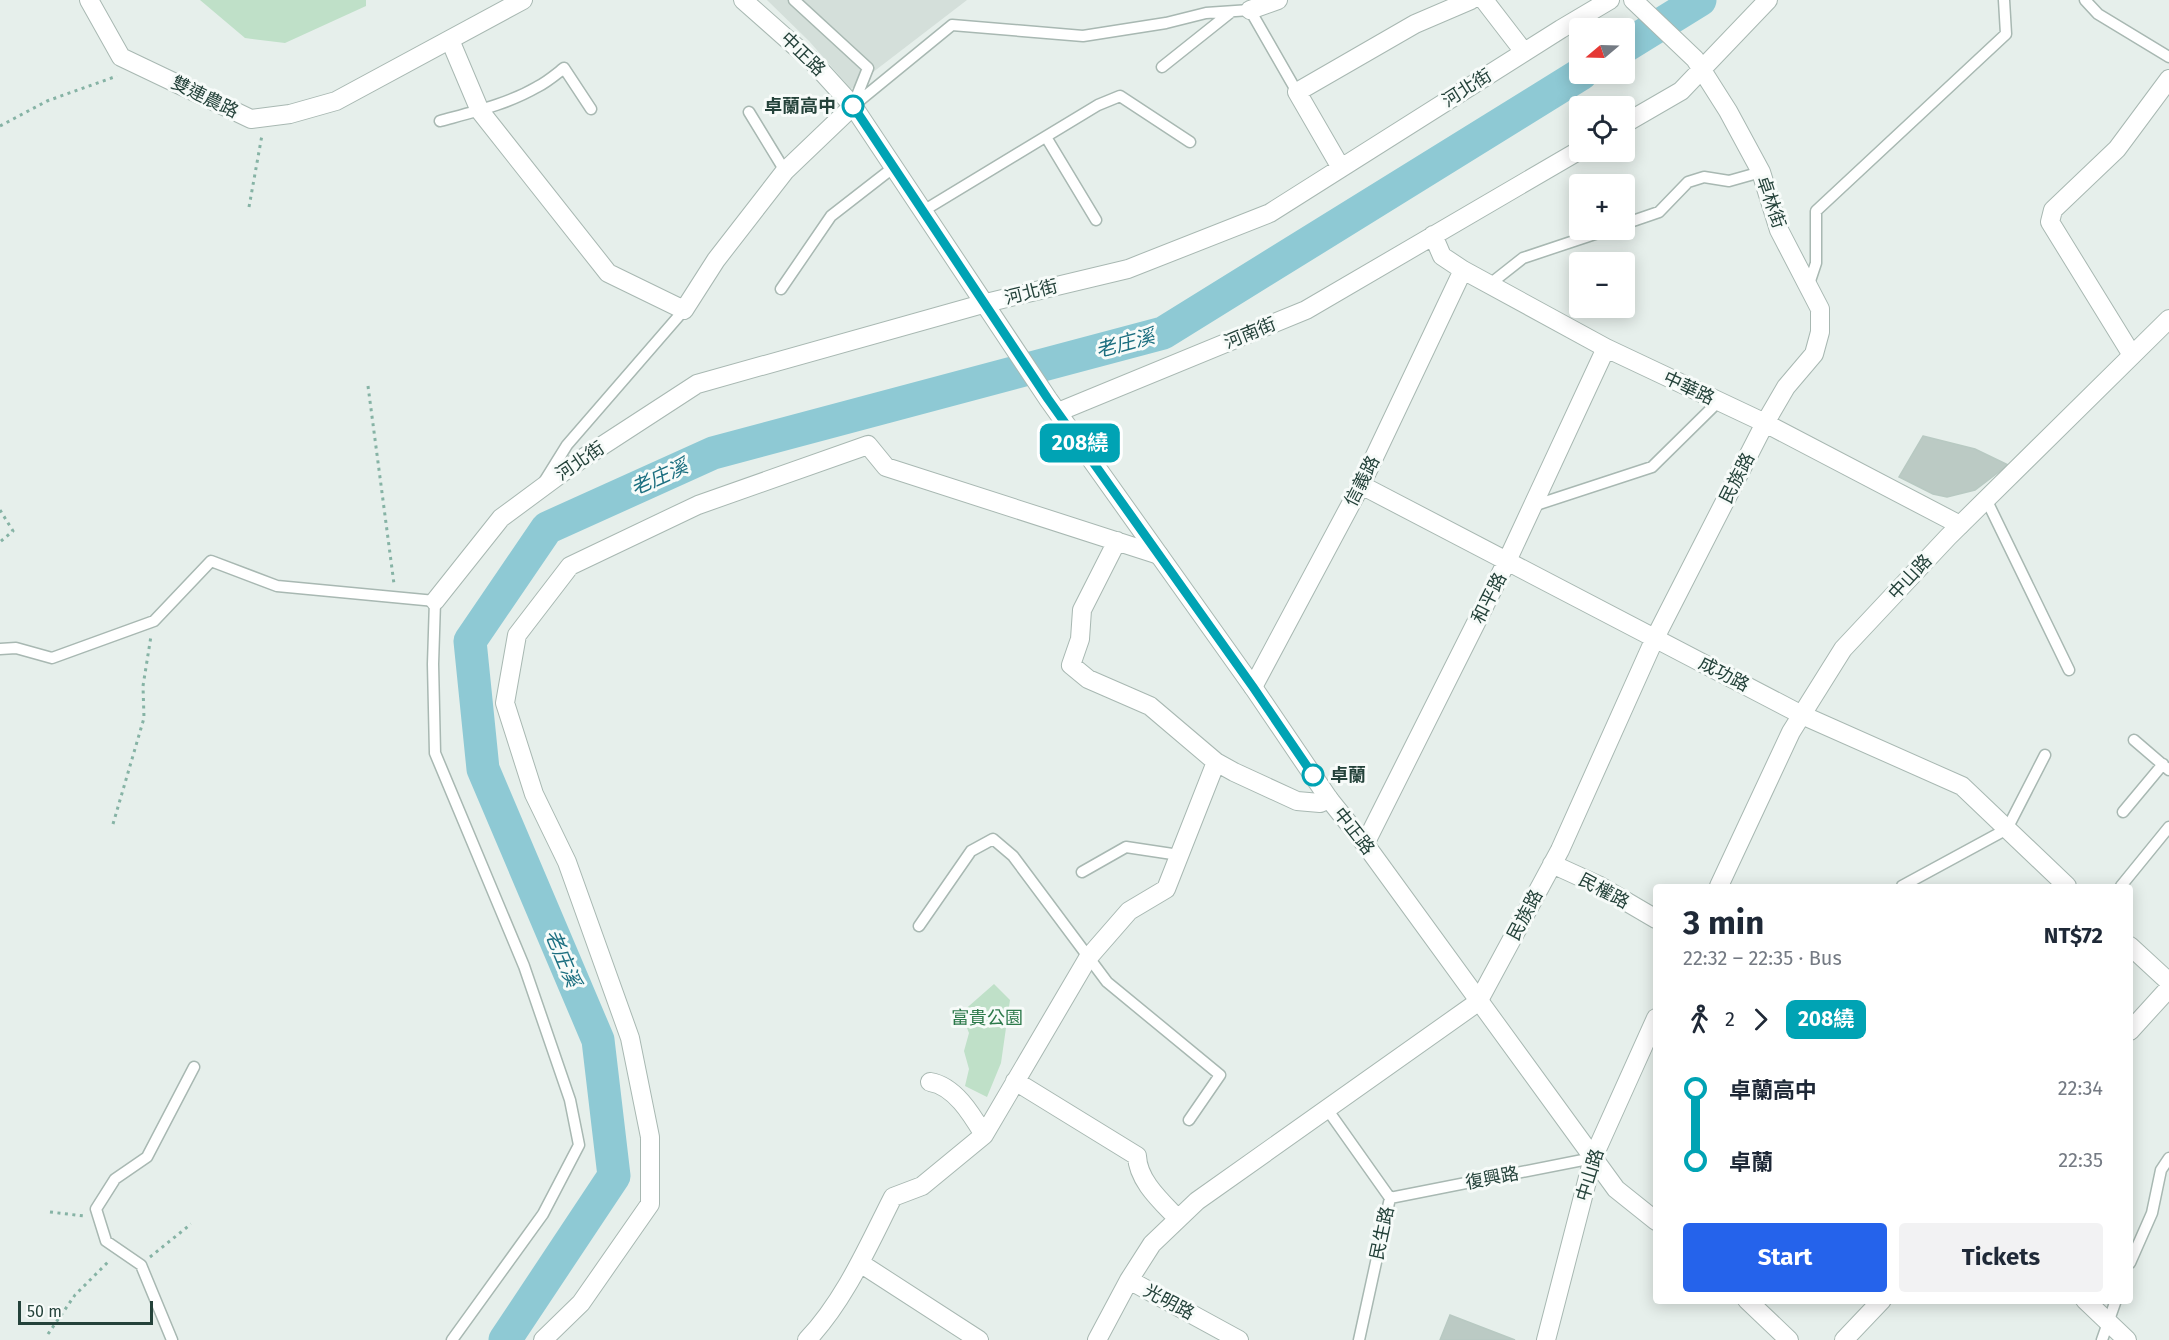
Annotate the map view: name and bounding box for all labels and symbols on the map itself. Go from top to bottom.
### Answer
north arrow [1569,18,1635,84]
street label: 中正路 [776,27,830,81]
street label: 河北街 [1438,64,1496,112]
street label: 雙連農路 [168,71,242,123]
place label: 卓蘭高中 [764,95,836,117]
marker: 卓蘭高中 [842,95,864,117]
street label: 卓林街 [1752,173,1790,231]
street label: 河北街 [1002,275,1060,309]
street label: 河南街 [1221,313,1279,353]
water label: 老庄溪 [1093,323,1160,362]
street label: 中華路 [1660,367,1718,409]
line badge: 208繞 [1038,424,1122,462]
street label: 河北街 [551,437,609,485]
street label: 民族路 [1715,449,1759,507]
street label: 信義路 [1340,452,1384,510]
water label: 老庄溪 [627,453,694,500]
street label: 中山路 [1884,550,1936,604]
street label: 和平路 [1467,569,1511,627]
street label: 成功路 [1695,652,1753,696]
marker: 卓蘭 [1302,764,1324,786]
place label: 卓蘭 [1330,764,1366,786]
street label: 中正路 [1329,803,1379,859]
street label: 民權路 [1575,869,1633,913]
street label: 民族路 [1503,886,1547,944]
water label: 老庄溪 [540,926,587,993]
park label: 富貴公園 [951,1007,1023,1029]
street label: 中山路 [1572,1146,1608,1204]
street label: 復興路 [1463,1162,1521,1194]
street label: 民生路 [1366,1204,1398,1262]
street label: 光明路 [1140,1280,1198,1324]
scale bar [18,1298,153,1326]

